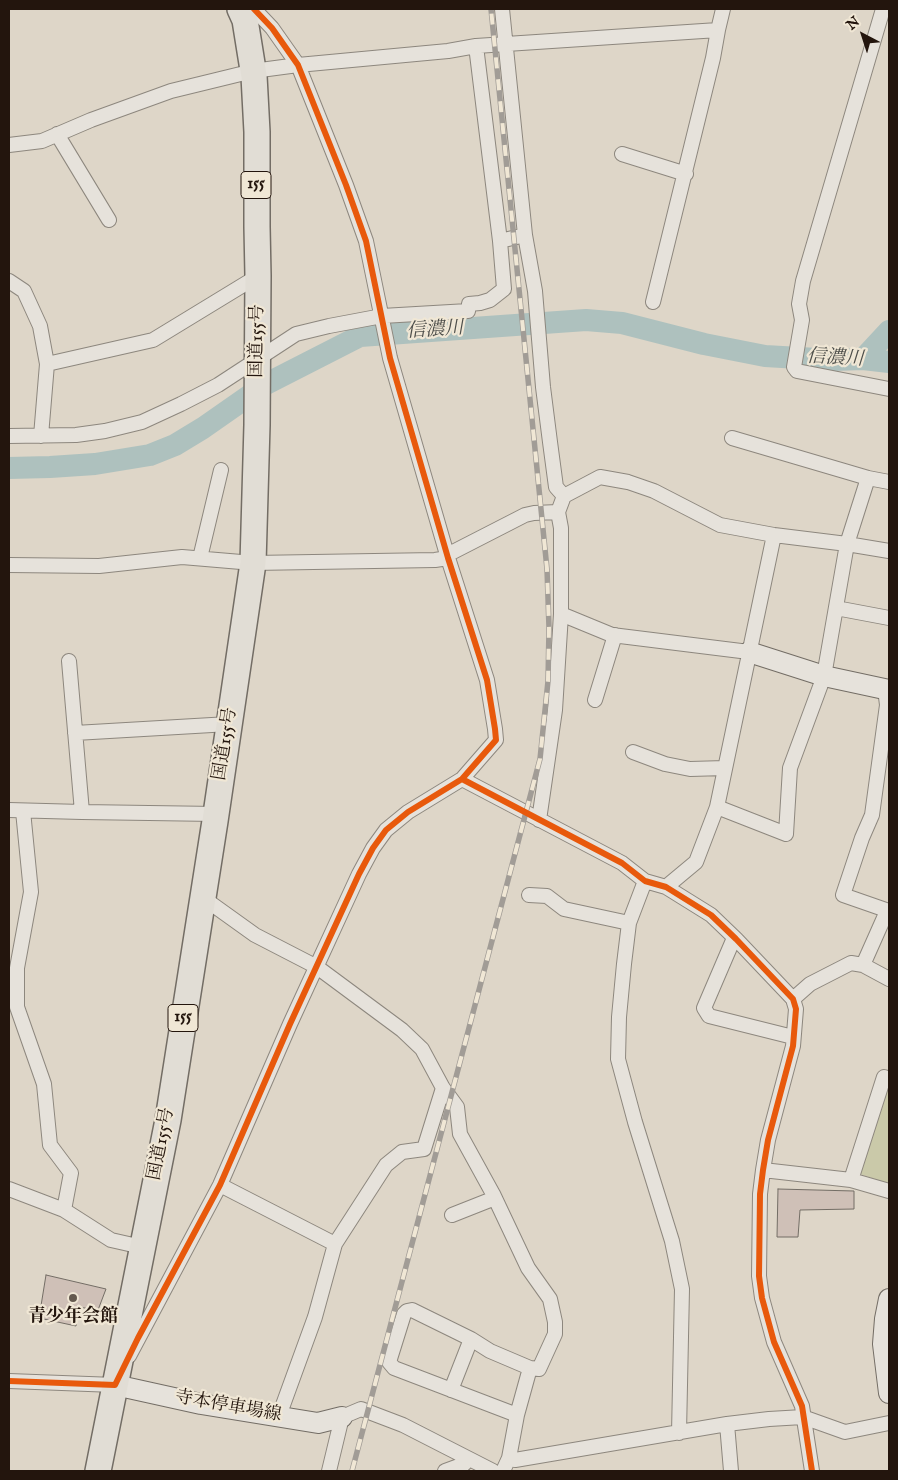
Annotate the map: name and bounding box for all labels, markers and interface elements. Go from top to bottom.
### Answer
north arrow [838,10,888,60]
text: N [843,13,864,34]
road number: 155 [241,172,271,198]
street label: 国道155号 [247,304,269,378]
water label: 信濃川 [406,318,464,344]
water label: 信濃川 [806,346,864,372]
street label: 国道155号 [210,706,242,782]
road number: 155 [168,1004,198,1032]
street label: 国道155号 [144,1106,180,1182]
marker: 青少年会館 [67,1292,79,1304]
place label: 青少年会館 [28,1306,118,1328]
street label: 寺本停車場線 [173,1387,283,1427]

